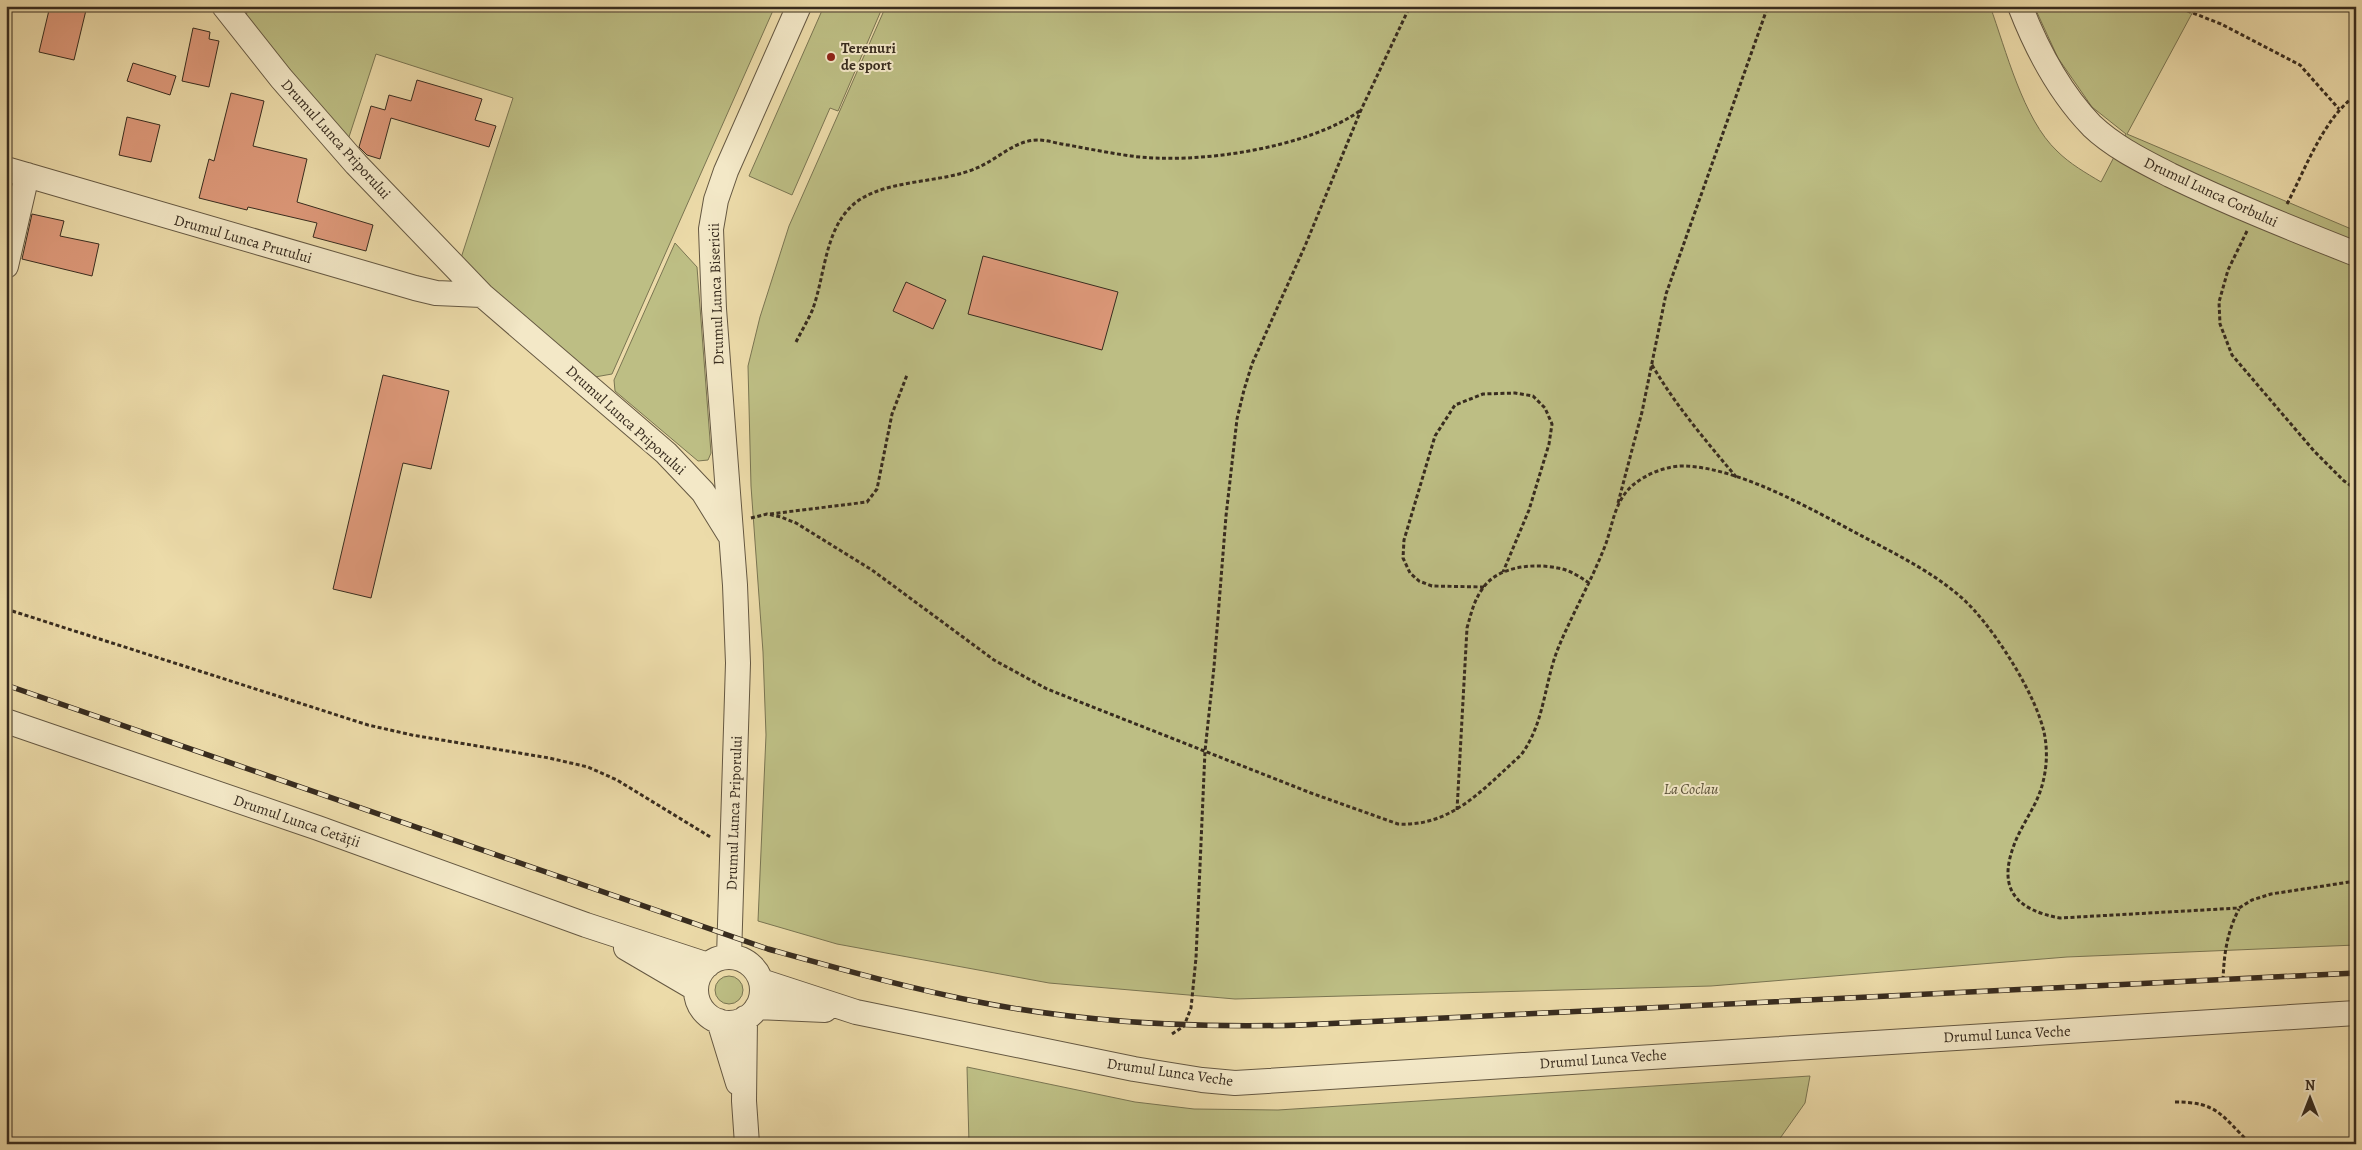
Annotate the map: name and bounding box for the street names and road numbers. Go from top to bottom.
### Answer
street label: Drumul Lunca Priporului [277,75,395,203]
street label: Drumul Lunca Corbului [2141,152,2281,232]
street label: Drumul Lunca Prutului [172,210,314,268]
street label: Drumul Lunca Bisericii [704,223,728,365]
street label: Drumul Lunca Priporului [562,361,690,479]
street label: Drumul Lunca Priporului [721,735,747,891]
street label: Drumul Lunca Cetății [231,790,363,852]
street label: Drumul Lunca Veche [1943,1021,2072,1047]
street label: Drumul Lunca Veche [1539,1045,1668,1073]
street label: Drumul Lunca Veche [1105,1053,1235,1091]

